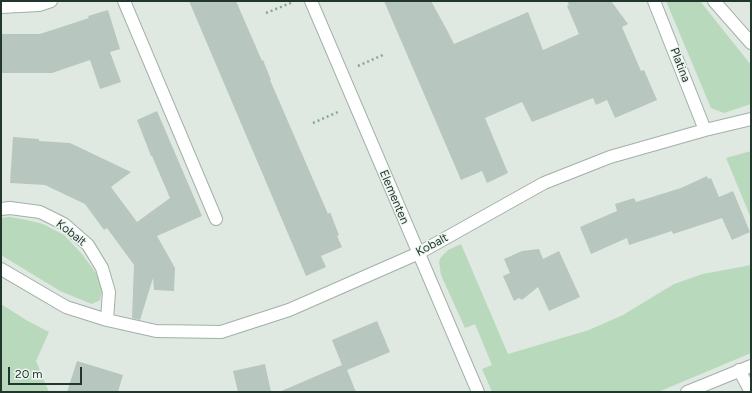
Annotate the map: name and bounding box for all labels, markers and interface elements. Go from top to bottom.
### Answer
street label: Platina [667,46,693,84]
street label: Elementen [376,168,412,226]
street label: Kobalt [53,217,89,249]
street label: Kobalt [413,231,451,259]
scale bar [10,359,84,385]
text: 20 m [15,367,43,381]

